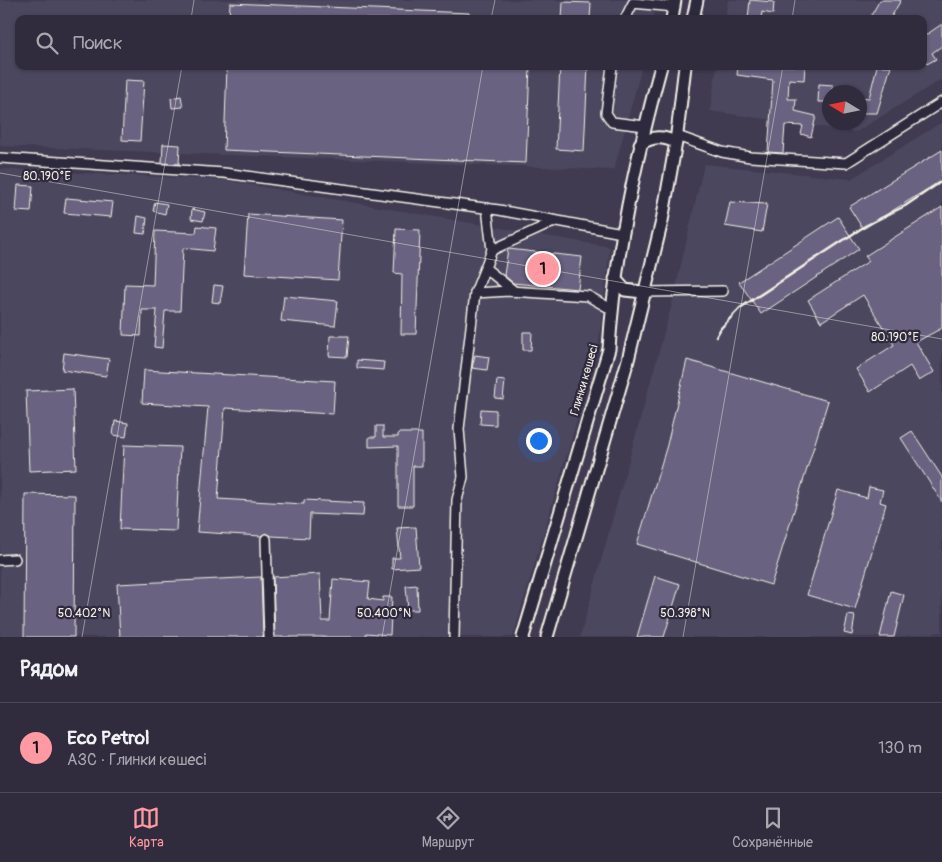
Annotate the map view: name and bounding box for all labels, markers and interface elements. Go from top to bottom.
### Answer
search box [15,15,927,70]
icon: search [33,29,61,57]
text: Поиск [73,31,123,55]
north arrow [822,85,867,130]
text: 80.190°E [23,169,71,184]
pin: 1 [527,250,559,288]
text: 80.190°E [871,330,919,345]
street label: Глинки көшесі [567,343,602,417]
your location [526,428,552,454]
text: 50.402°N [58,606,110,621]
text: 50.400°N [357,606,411,621]
text: 50.398°N [660,606,710,621]
text: Рядом [20,656,78,683]
text: Eco Petrol [67,726,150,750]
text: 1 [33,738,39,758]
text: 130 m [878,738,922,758]
text: АЗС · Глинки көшесі [67,750,206,770]
tab: Карта [129,804,164,851]
tab: Маршрут [422,804,474,851]
tab: Сохранённые [732,804,813,851]

